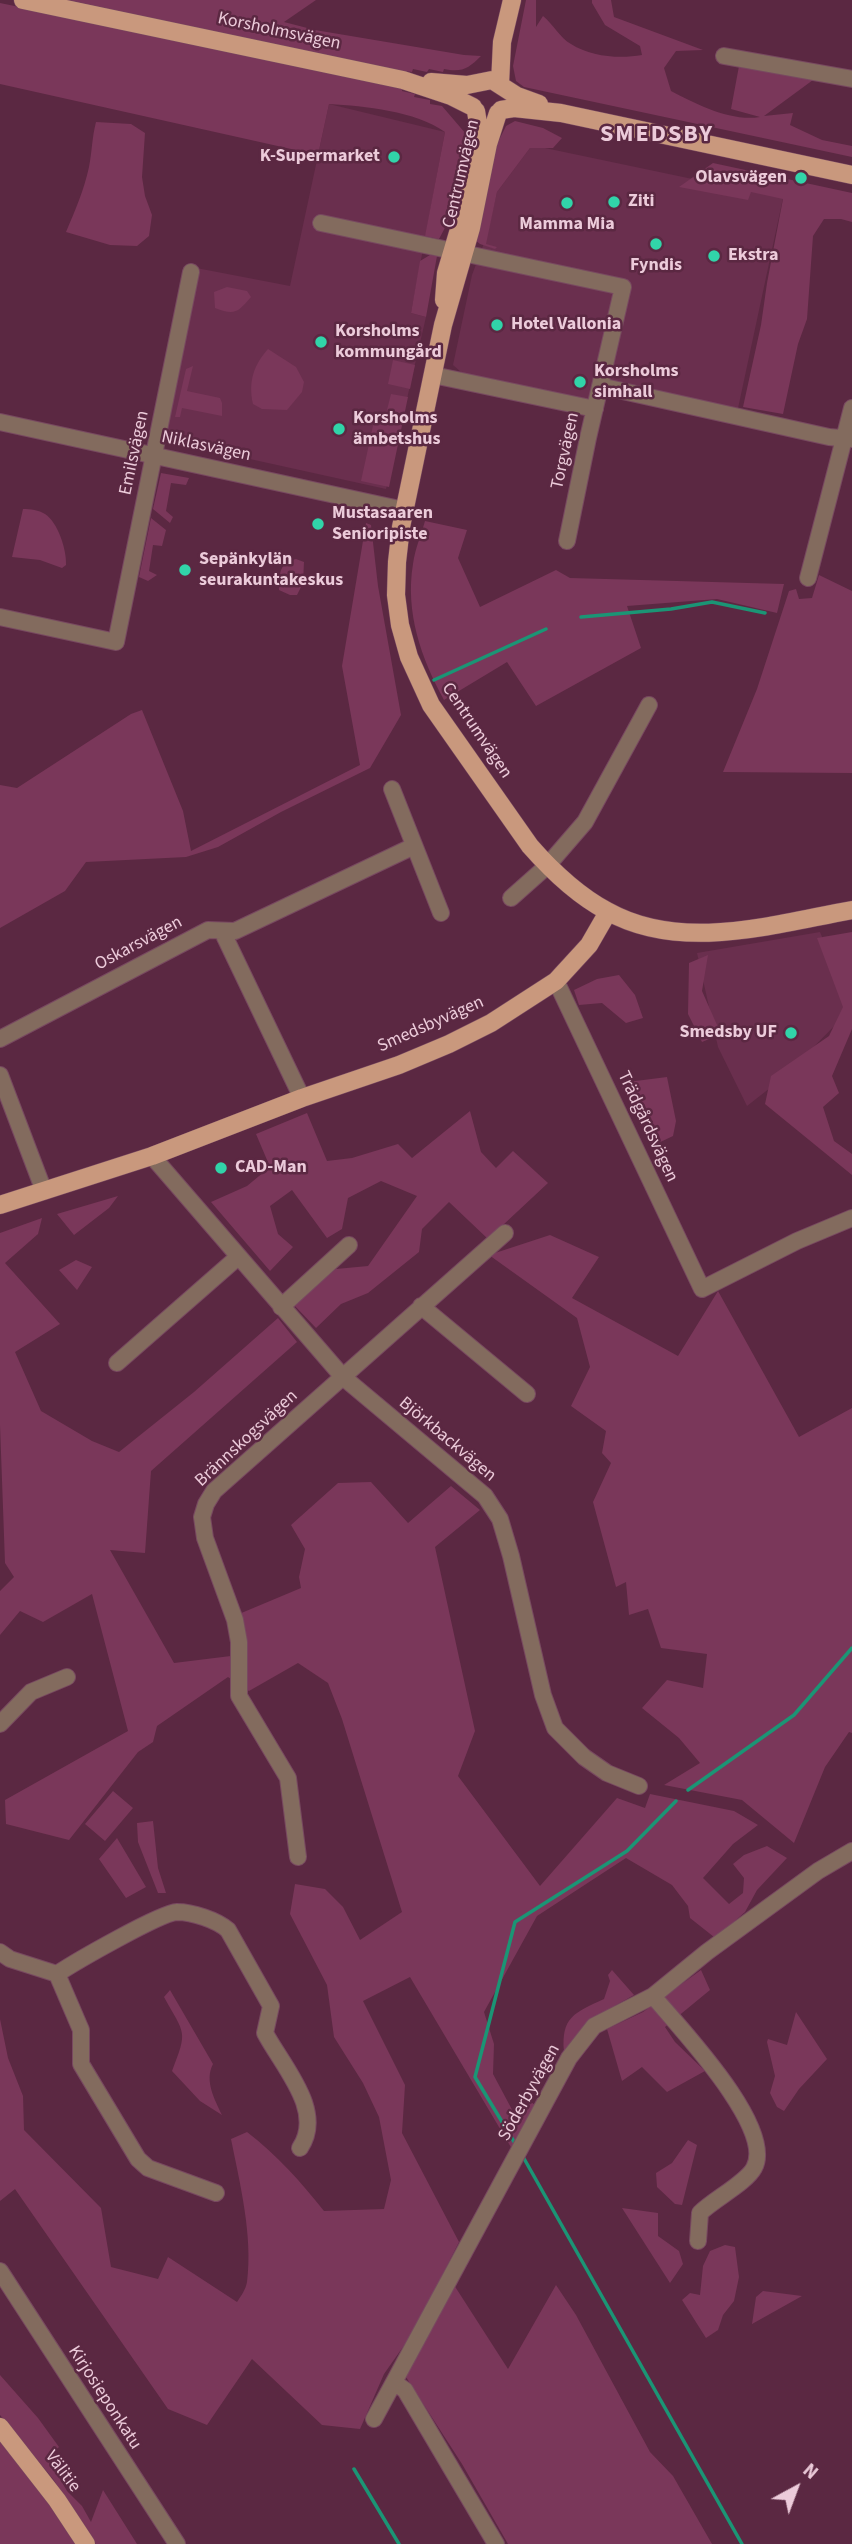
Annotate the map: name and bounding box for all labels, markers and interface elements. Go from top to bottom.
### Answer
street label: Korsholmsvägen [216,8,342,56]
street label: Centrumvägen [439,118,485,230]
district label: SMEDSBY [601,122,713,150]
place label: K-Supermarket [260,146,380,168]
marker: K-Supermarket [386,149,402,165]
place label: Olavsvägen [695,167,787,189]
marker: Olavsvägen [793,170,809,186]
place label: Ziti [628,191,655,213]
marker: Ziti [606,194,622,210]
marker: Mamma Mia [559,195,575,211]
place label: Mamma Mia [519,214,615,236]
marker: Fyndis [648,236,664,252]
place label: Ekstra [728,245,778,267]
marker: Ekstra [706,248,722,264]
place label: Fyndis [630,255,682,277]
place label: Hotel Vallonia [511,314,621,336]
marker: Hotel Vallonia [489,317,505,333]
place label: Korsholms kommungård [335,321,442,364]
marker: Korsholms kommungård [313,334,329,350]
place label: Korsholms simhall [594,361,679,404]
marker: Korsholms simhall [572,374,588,390]
place label: Korsholms ämbetshus [353,408,441,450]
street label: Emilsvägen [116,409,154,497]
street label: Torgvägen [547,411,585,491]
marker: Korsholms ämbetshus [331,421,347,437]
street label: Niklasvägen [159,427,253,467]
place label: Mustasaaren Senioripiste [332,503,433,546]
marker: Mustasaaren Senioripiste [310,516,326,532]
place label: Sepänkylän seurakuntakeskus [199,549,343,592]
marker: Sepänkylän seurakuntakeskus [177,562,193,578]
street label: Centrumvägen [436,679,516,783]
street label: Oskarsvägen [92,912,186,976]
street label: Smedsbyvägen [375,992,487,1058]
place label: Smedsby UF [679,1022,777,1044]
marker: Smedsby UF [783,1025,799,1041]
street label: Trädgårdsvägen [612,1068,682,1186]
place label: CAD-Man [235,1157,307,1179]
marker: CAD-Man [213,1160,229,1176]
street label: Brännskogsvägen [191,1386,303,1492]
street label: Björkbackvägen [394,1393,500,1487]
street label: Söderbyvägen [494,2041,566,2145]
street label: Kirjosieponkatu [62,2342,146,2454]
street label: Välitie [39,2447,85,2497]
north arrow [761,2453,831,2523]
text: N [796,2457,824,2486]

